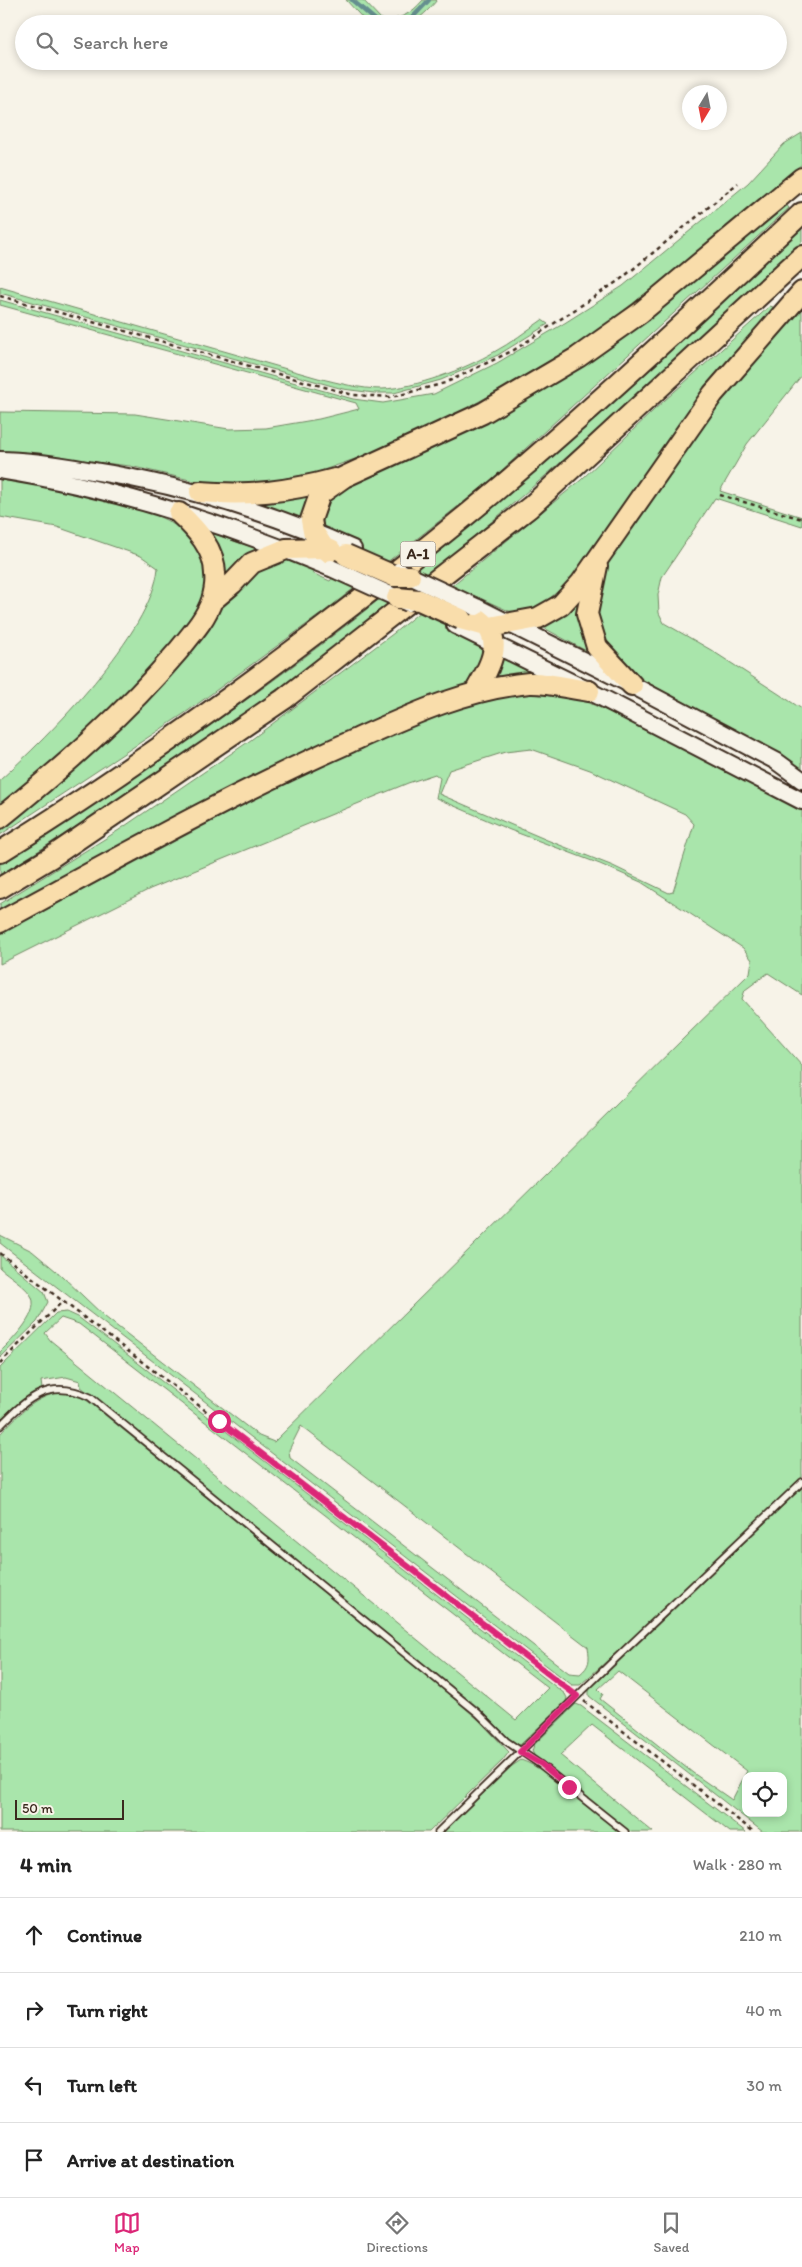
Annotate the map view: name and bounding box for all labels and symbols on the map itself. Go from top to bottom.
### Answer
north arrow [682,85,727,130]
road number: A-1 [400,542,436,566]
route start [208,1410,231,1433]
route end [558,1776,581,1799]
scale bar [15,1797,124,1820]

